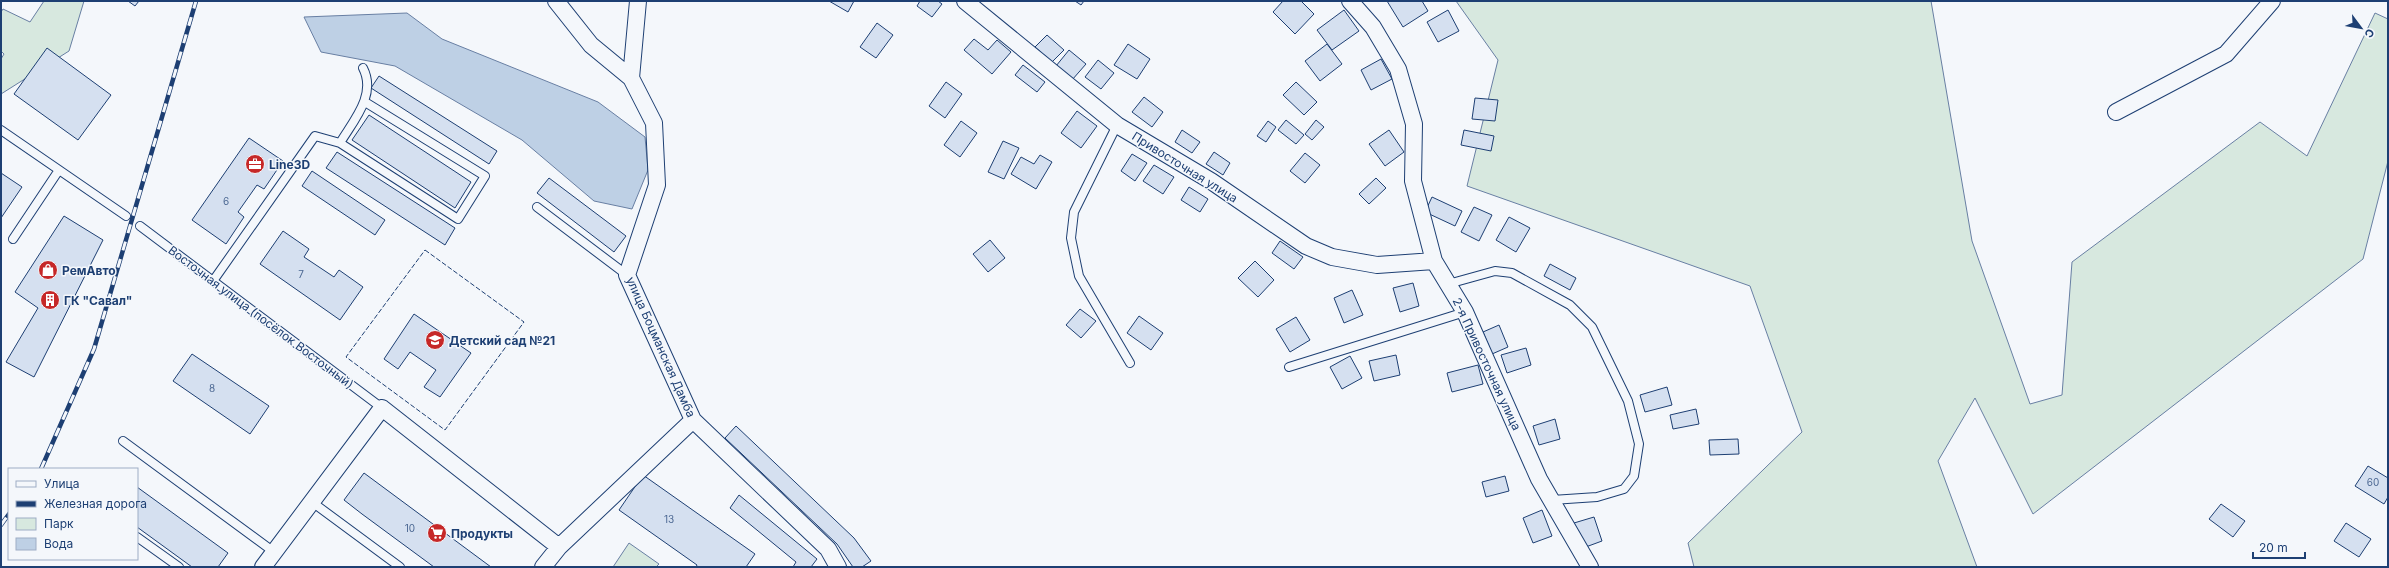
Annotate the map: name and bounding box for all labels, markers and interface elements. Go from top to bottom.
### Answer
north arrow [2341,8,2381,48]
text: С [2361,26,2378,40]
street label: Привосточная улица [1129,128,1241,206]
office icon: Line3D [244,153,266,175]
place label: Line3D [269,157,310,172]
house number: 6 [223,195,229,207]
street label: Восточная улица (посёлок Восточный) [165,242,357,392]
shop icon: РемАвто [37,259,59,281]
place label: РемАвто [62,263,116,278]
house number: 7 [298,268,304,280]
street label: улица Боцманская Дамба [623,274,699,420]
building icon: ГК "Савал" [39,289,61,311]
place label: ГК "Савал" [64,293,132,308]
street label: 2-я Привосточная улица [1450,295,1524,433]
school or university icon: Детский сад №21 [424,329,446,351]
place label: Детский сад №21 [449,333,555,348]
house number: 8 [209,382,215,394]
legend [8,468,138,560]
text: Улица [44,476,79,491]
house number: 60 [2367,476,2379,488]
text: Железная дорога [44,496,147,511]
house number: 13 [664,513,674,525]
text: Парк [44,516,74,531]
house number: 10 [405,522,415,534]
supermarket icon: Продукты [426,522,448,544]
place label: Продукты [451,526,513,541]
scale bar [2253,534,2305,560]
text: Вода [44,536,73,551]
text: 20 m [2259,540,2288,555]

